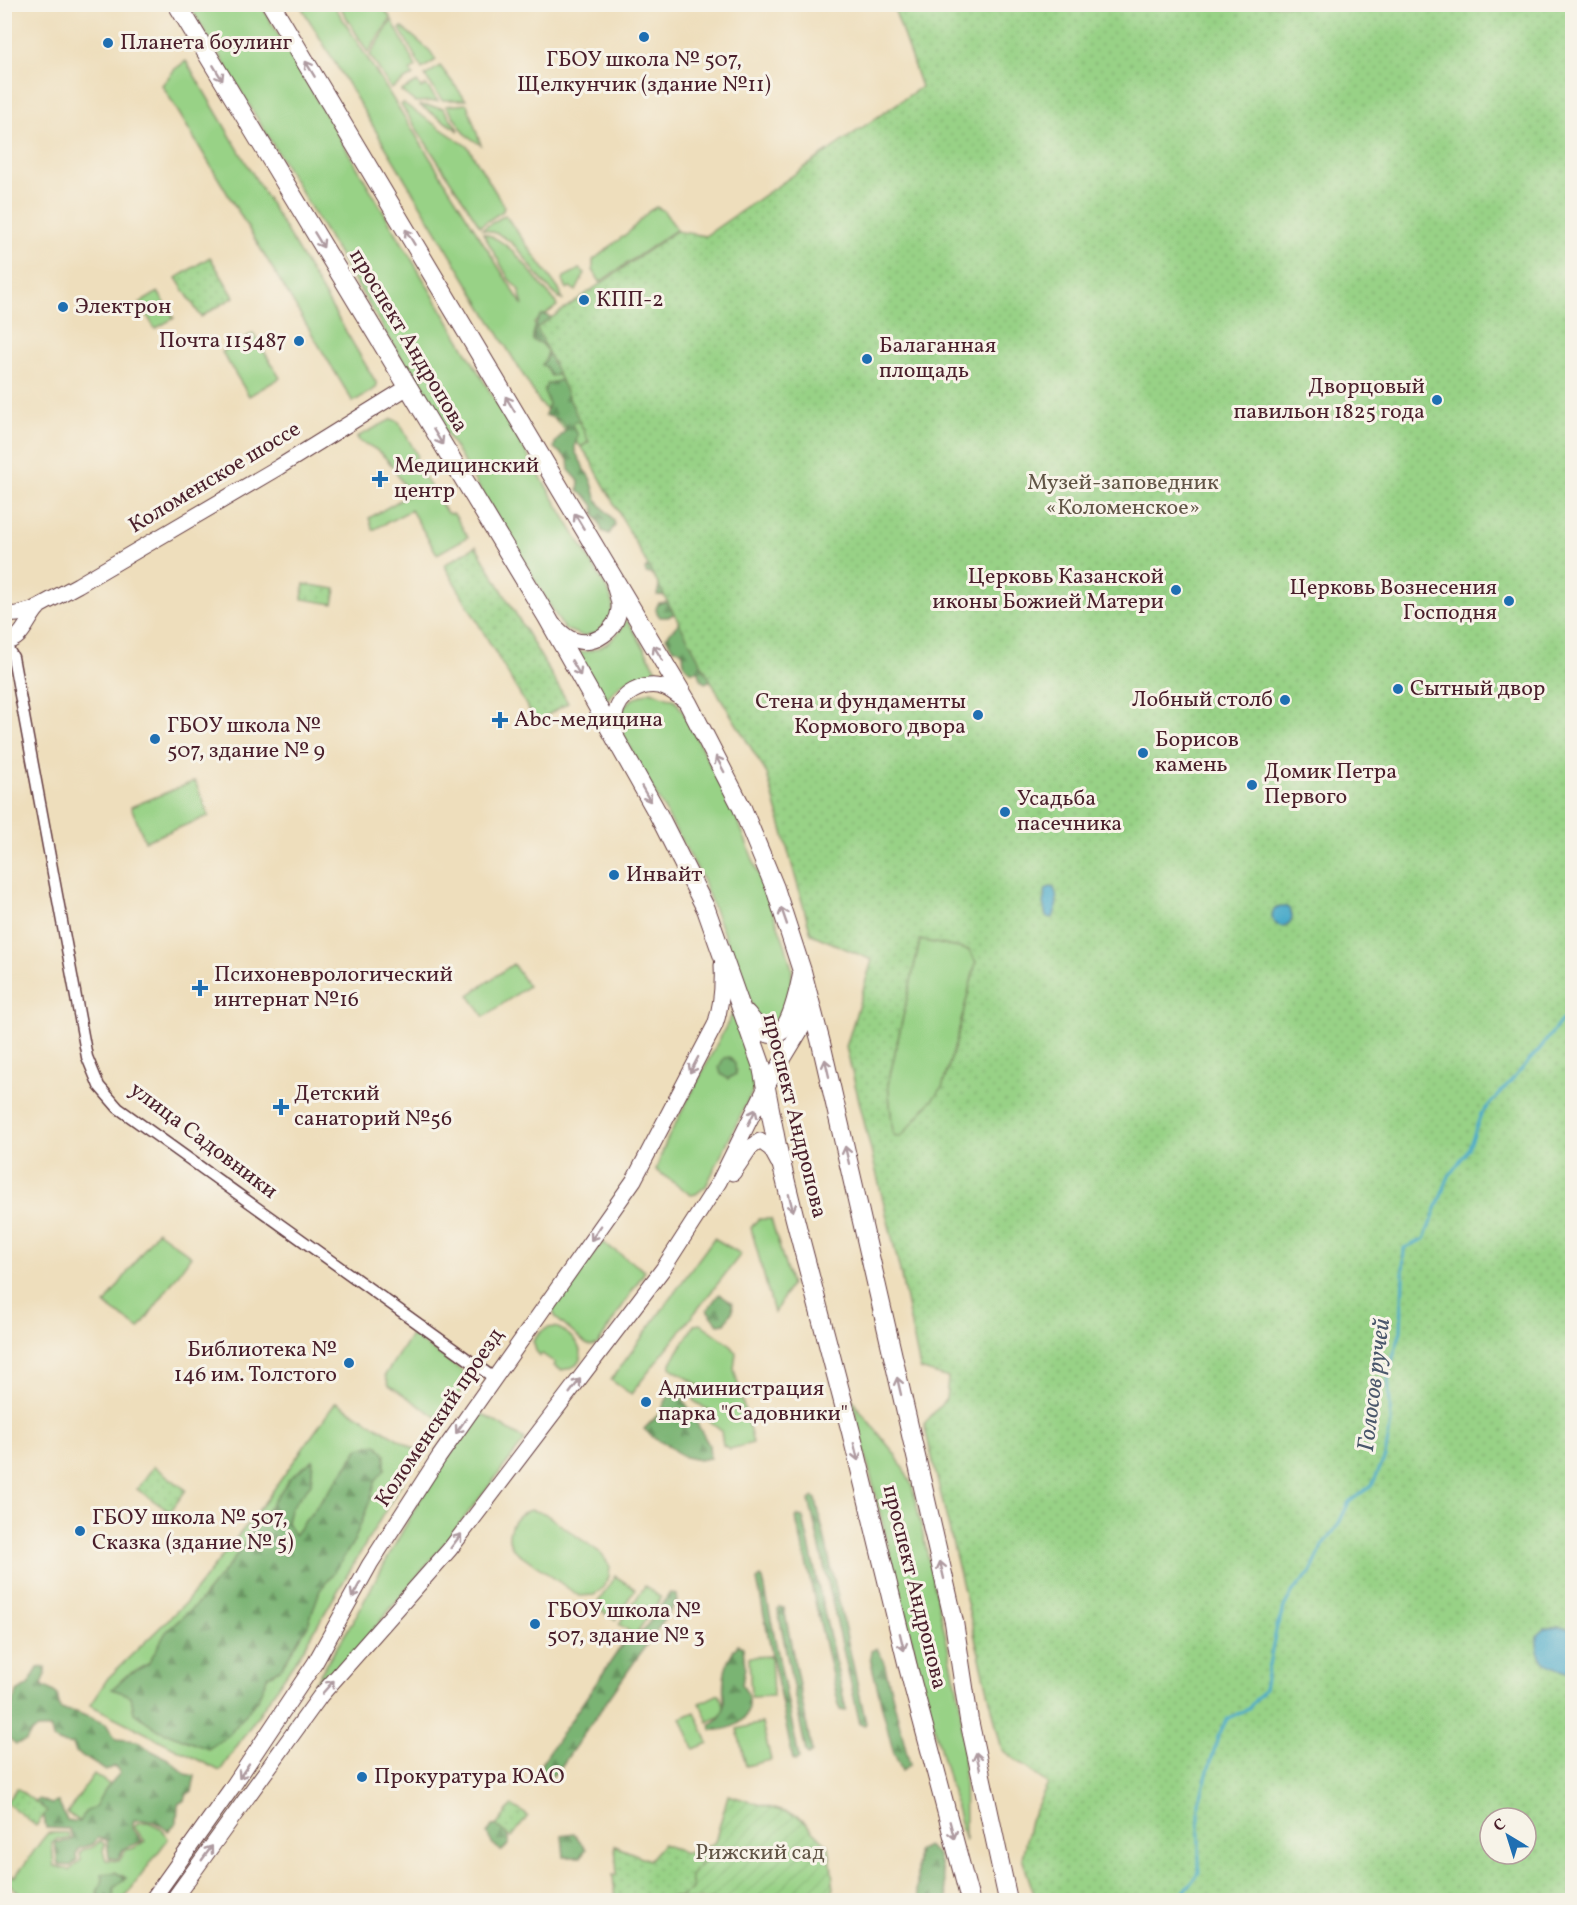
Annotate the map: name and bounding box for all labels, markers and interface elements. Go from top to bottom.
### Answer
place label: Планета боулинг [120,28,293,59]
marker: ГБОУ школа № 507, Щелкунчик (здание №11) [637,30,651,44]
marker: Планета боулинг [101,36,115,50]
place label: ГБОУ школа № 507, Щелкунчик (здание №11) [517,45,771,101]
one-way arrow [303,61,315,78]
one-way arrow [212,64,224,81]
one-way arrow [403,229,415,246]
one-way arrow [313,231,325,248]
street label: проспект Андропова [341,243,475,439]
place label: КПП-2 [596,285,664,316]
place label: Электрон [75,292,171,323]
marker: КПП-2 [577,293,591,307]
marker: Электрон [56,300,70,314]
place label: Почта 115487 [159,326,287,357]
place label: Балаганная площадь [879,331,996,387]
marker: Почта 115487 [292,334,306,348]
marker: Балаганная площадь [860,352,874,366]
place label: Дворцовый павильон 1825 года [1233,372,1425,428]
marker: Дворцовый павильон 1825 года [1430,393,1444,407]
one-way arrow [503,396,515,413]
street label: Коломенское шоссе [123,414,307,542]
one-way arrow [433,428,445,445]
place label: Медицинский центр [394,451,539,507]
park label: Музей-заповедник «Коломенское» [1027,468,1219,524]
marker: Медицинский центр [371,470,389,488]
one-way arrow [573,513,585,530]
place label: Церковь Казанской иконы Божией Матери [932,562,1164,618]
place label: Церковь Вознесения Господня [1290,573,1497,629]
marker: Церковь Казанской иконы Божией Матери [1169,583,1183,597]
marker: Церковь Вознесения Господня [1502,594,1516,608]
one-way arrow [651,645,663,662]
one-way arrow [571,659,583,676]
place label: Сытный двор [1410,674,1545,705]
marker: Сытный двор [1391,682,1405,696]
place label: Лобный столб [1132,685,1273,716]
place label: Стена и фундаменты Кормового двора [755,687,966,743]
marker: Лобный столб [1278,693,1292,707]
place label: Abc-медицина [514,705,663,736]
marker: Стена и фундаменты Кормового двора [971,708,985,722]
place label: ГБОУ школа № 507, здание № 9 [167,711,325,767]
marker: Abc-медицина [491,711,509,729]
place label: Борисов камень [1155,725,1239,781]
marker: ГБОУ школа № 507, здание № 9 [148,732,162,746]
marker: Борисов камень [1136,746,1150,760]
one-way arrow [714,756,725,774]
place label: Домик Петра Первого [1264,757,1397,813]
marker: Домик Петра Первого [1245,778,1259,792]
place label: Усадьба пасечника [1017,784,1122,840]
one-way arrow [640,785,652,802]
marker: Усадьба пасечника [998,805,1012,819]
place label: Инвайт [626,860,702,891]
marker: Инвайт [607,868,621,882]
one-way arrow [778,907,789,926]
place label: Психоневрологический интернат №16 [214,960,453,1016]
marker: Психоневрологический интернат №16 [191,979,209,997]
street label: проспект Андропова [754,1011,834,1221]
one-way arrow [688,1055,699,1073]
one-way arrow [821,1059,832,1078]
street label: улица Садовники [123,1075,283,1207]
place label: Детский санаторий №56 [294,1079,452,1135]
marker: Детский санаторий №56 [272,1098,290,1116]
one-way arrow [746,1109,758,1127]
one-way arrow [841,1146,852,1165]
one-way arrow [785,1193,797,1212]
one-way arrow [590,1224,602,1240]
water label: Голосов ручей [1350,1316,1400,1454]
street label: Коломенский проезд [368,1322,512,1514]
place label: Библиотека № 146 им. Толстого [174,1335,337,1391]
marker: Библиотека № 146 им. Толстого [342,1356,356,1370]
place label: Администрация парка "Садовники" [658,1374,848,1430]
one-way arrow [893,1377,904,1397]
one-way arrow [568,1378,581,1394]
marker: Администрация парка "Садовники" [639,1395,653,1409]
one-way arrow [455,1417,467,1433]
one-way arrow [851,1443,863,1462]
street label: проспект Андропова [874,1482,954,1692]
place label: ГБОУ школа № 507, Сказка (здание № 5) [92,1503,294,1559]
marker: ГБОУ школа № 507, Сказка (здание № 5) [73,1524,87,1538]
one-way arrow [450,1533,463,1549]
one-way arrow [935,1561,947,1580]
one-way arrow [350,1581,362,1598]
place label: ГБОУ школа № 507, здание № 3 [547,1596,705,1652]
marker: ГБОУ школа № 507, здание № 3 [528,1617,542,1631]
one-way arrow [897,1632,909,1651]
one-way arrow [321,1679,334,1695]
one-way arrow [971,1752,983,1771]
place label: Прокуратура ЮАО [374,1762,565,1793]
one-way arrow [237,1763,250,1780]
marker: Прокуратура ЮАО [355,1770,369,1784]
north arrow [1478,1806,1538,1866]
text: С [1489,1814,1511,1838]
one-way arrow [947,1821,958,1840]
park label: Рижский сад [695,1838,825,1869]
one-way arrow [201,1845,213,1861]

